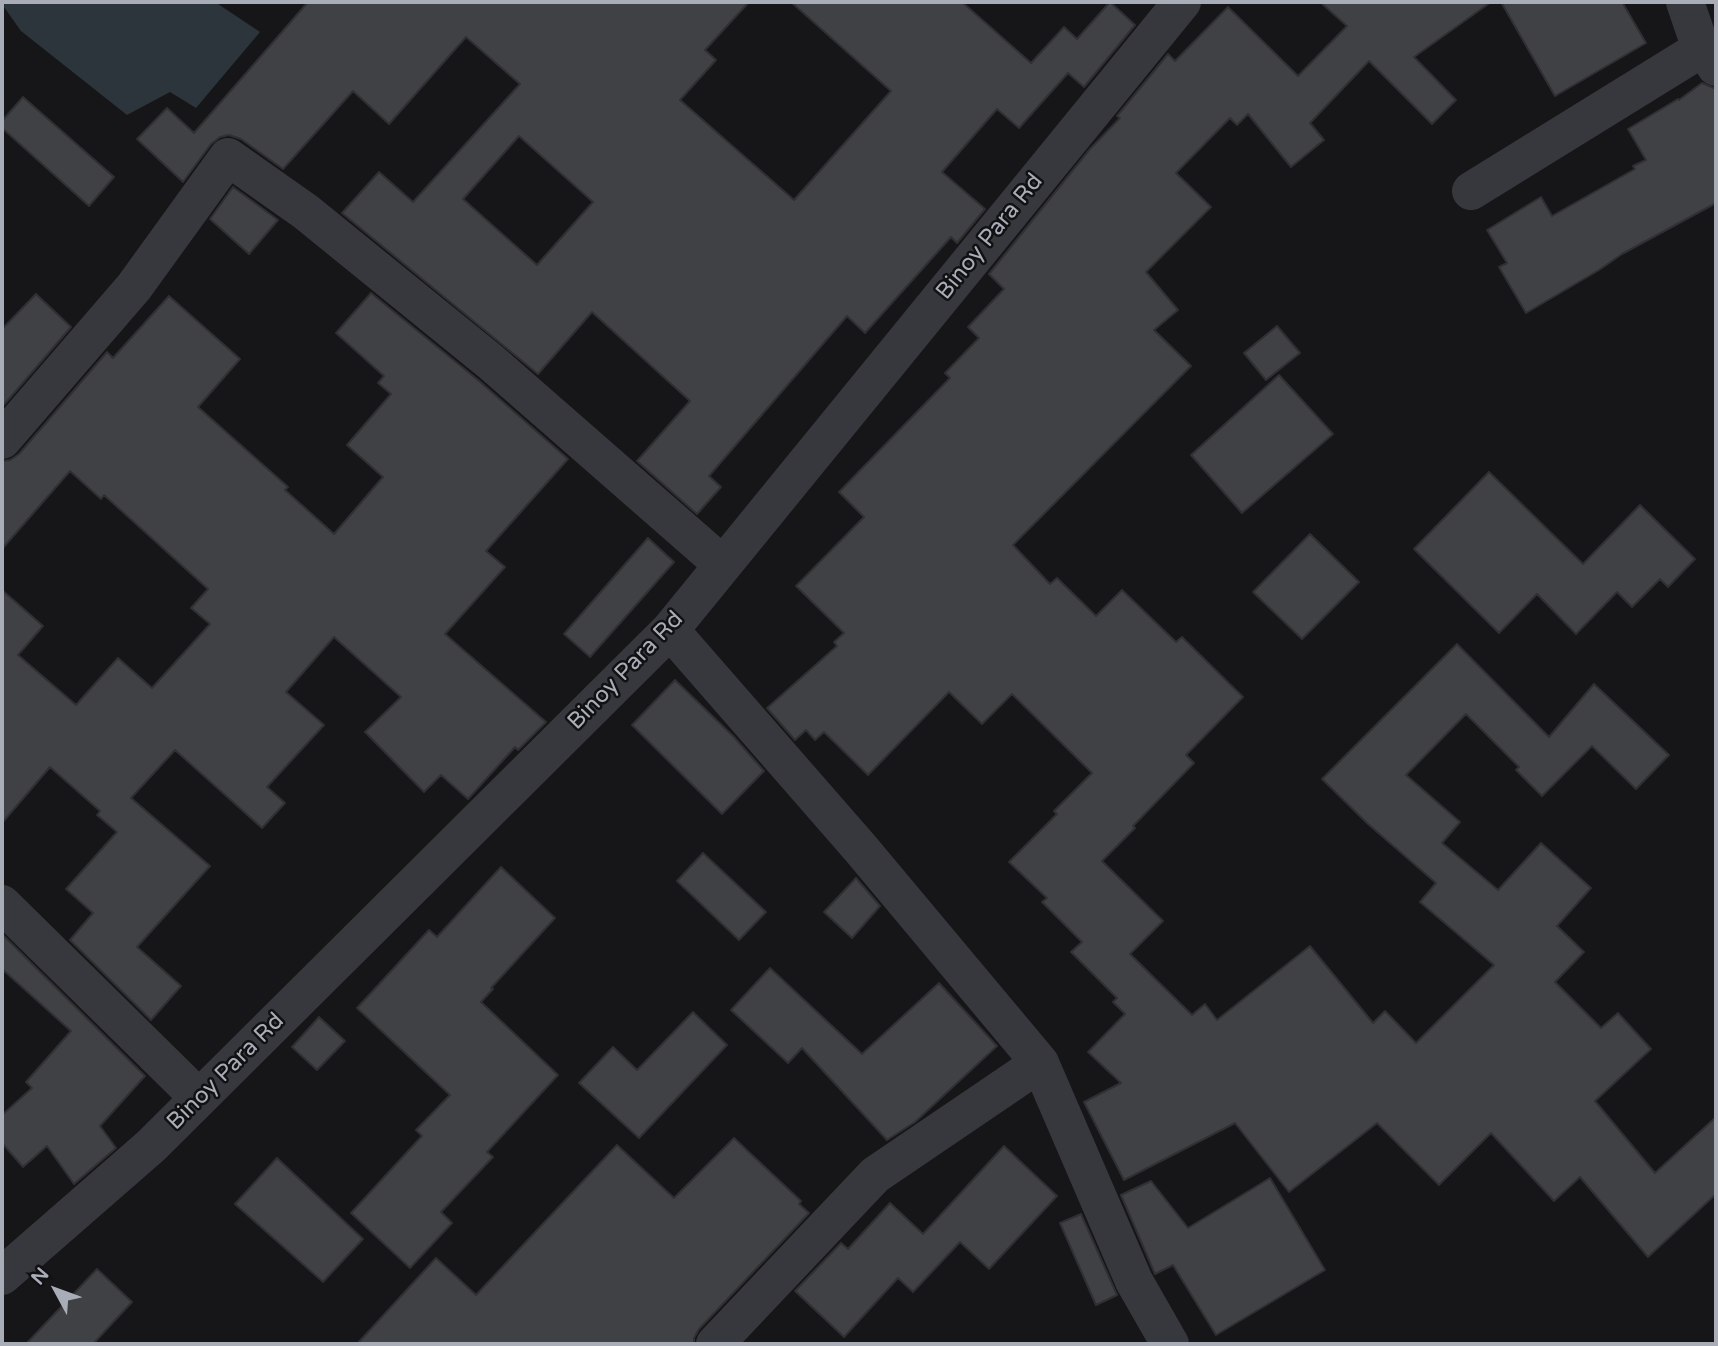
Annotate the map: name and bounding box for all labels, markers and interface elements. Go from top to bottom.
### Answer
street label: Binoy Para Rd [931,168,1049,306]
street label: Binoy Para Rd [563,606,689,736]
street label: Binoy Para Rd [162,1008,290,1136]
north arrow [21,1255,91,1325]
text: N [27,1263,53,1289]

